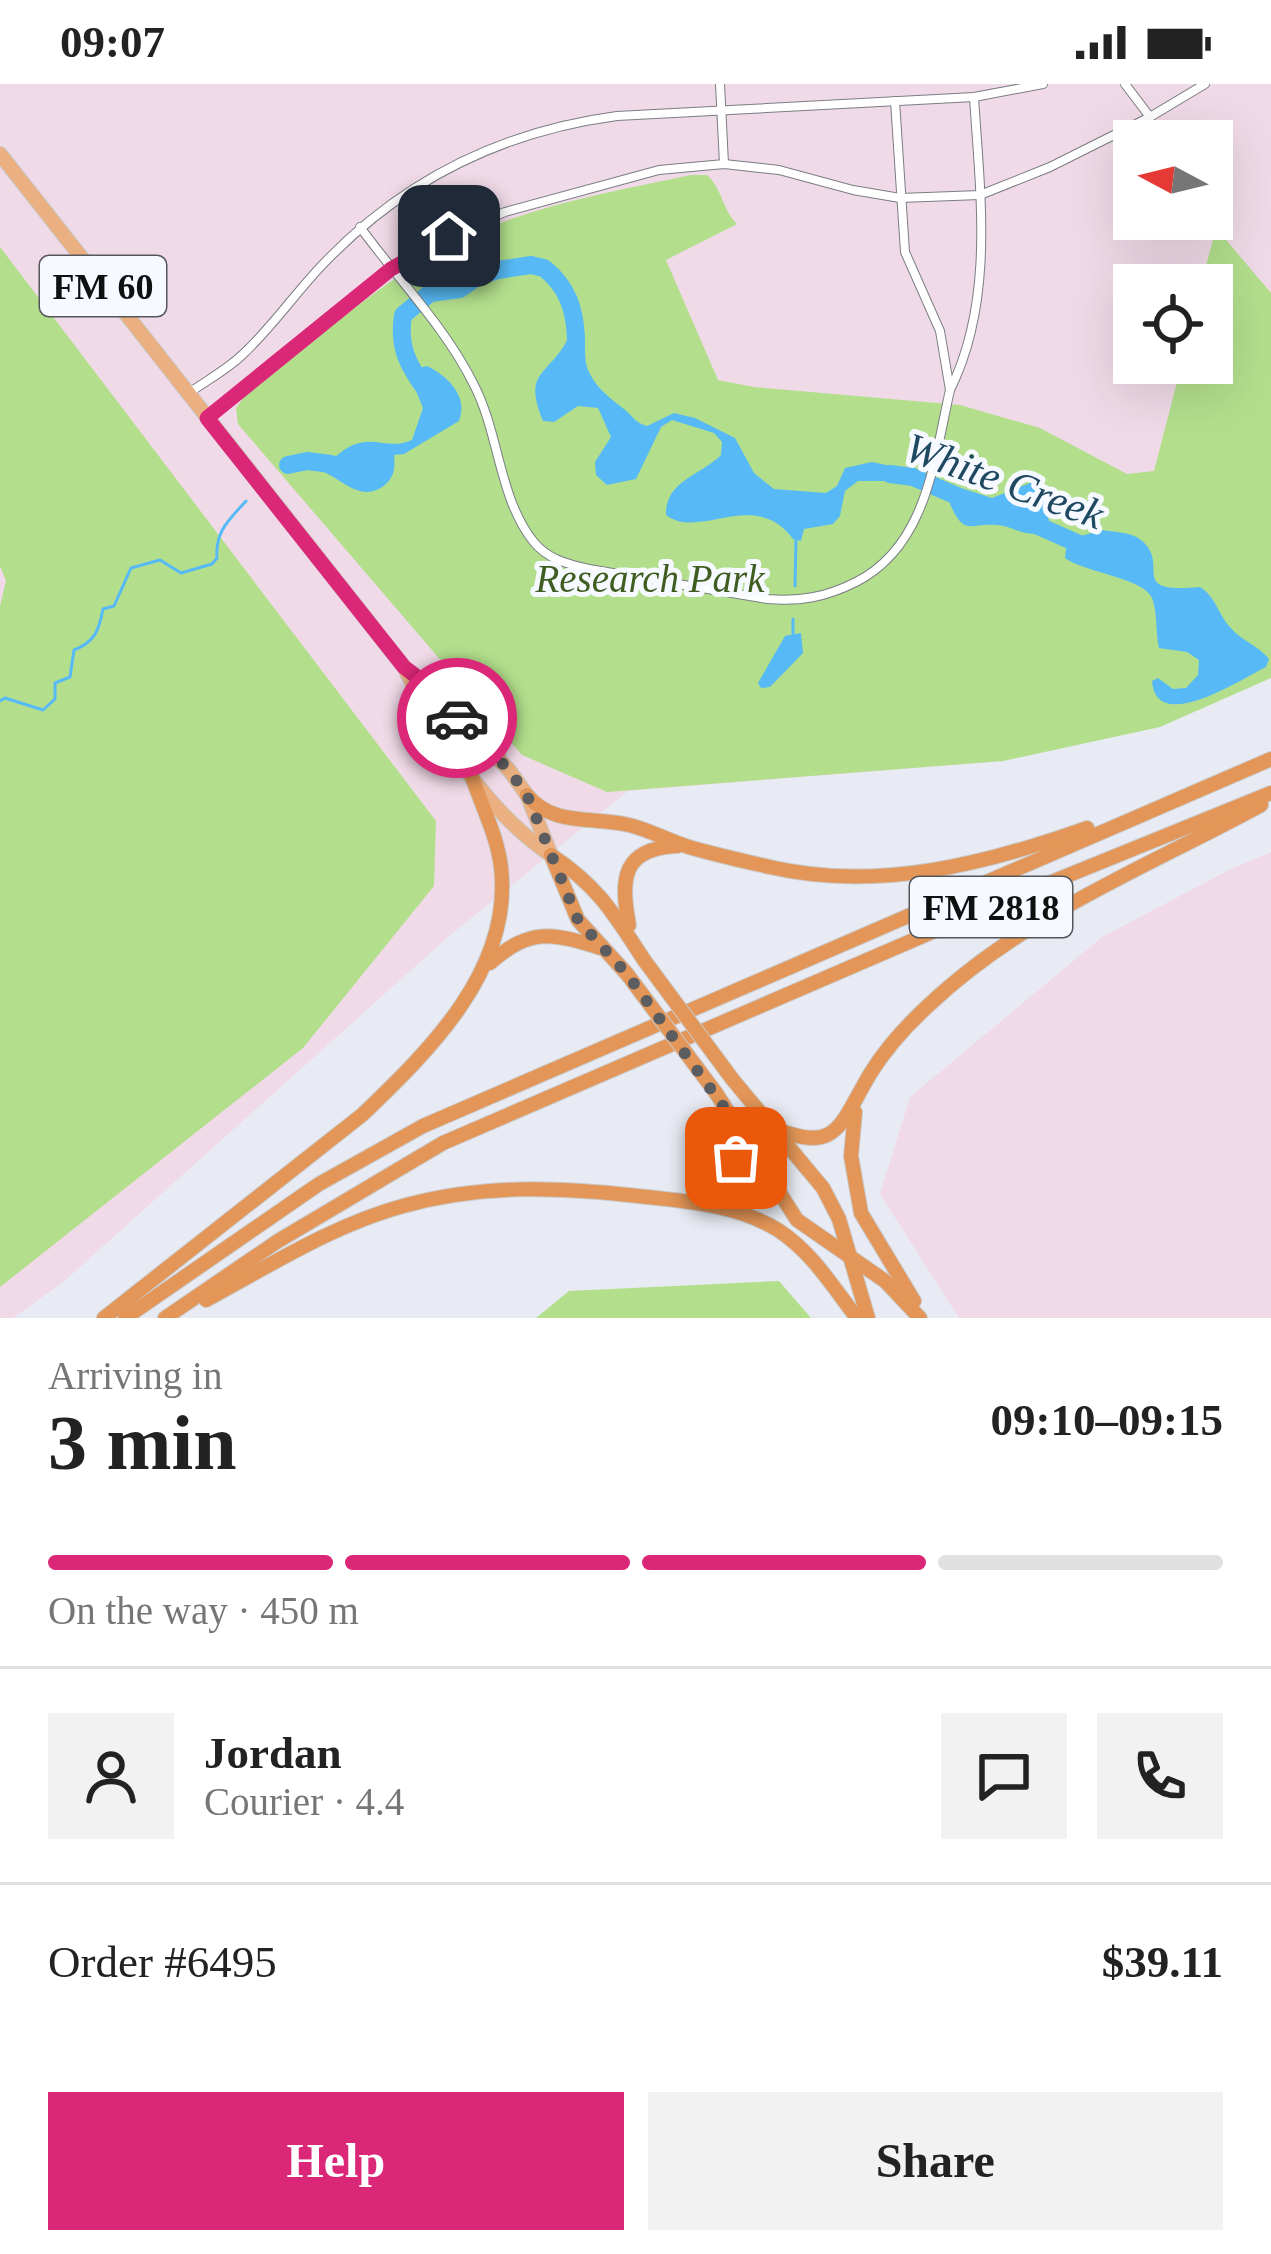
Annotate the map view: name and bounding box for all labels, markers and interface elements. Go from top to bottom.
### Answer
text: 09:07 [60,17,165,67]
north arrow [1113,120,1233,240]
map controls [1113,120,1233,384]
pin [398,185,500,287]
icon: home [416,203,482,269]
road number: FM 60 [40,256,166,316]
button: locate [1113,264,1233,384]
water label: White Creek [899,424,1111,538]
park label: Research Park [534,557,765,600]
courier [397,658,517,778]
icon: car [424,685,490,751]
road number: FM 2818 [910,877,1072,937]
pin [685,1107,787,1209]
icon: bag [703,1125,769,1191]
text: Arriving in [48,1354,222,1397]
text: 09:10–09:15 [991,1395,1223,1445]
text: 3 min [48,1399,237,1486]
text: On the way · 450 m [48,1589,359,1632]
button: person [48,1713,174,1839]
button: chat [941,1713,1067,1839]
button: phone [1097,1713,1223,1839]
text: Jordan [204,1728,342,1778]
text: Courier · 4.4 [204,1780,404,1823]
text: Order #6495 [48,1937,277,1987]
text: $39.11 [1102,1937,1223,1987]
button: Help [48,2092,624,2230]
button: Share [648,2092,1223,2230]

